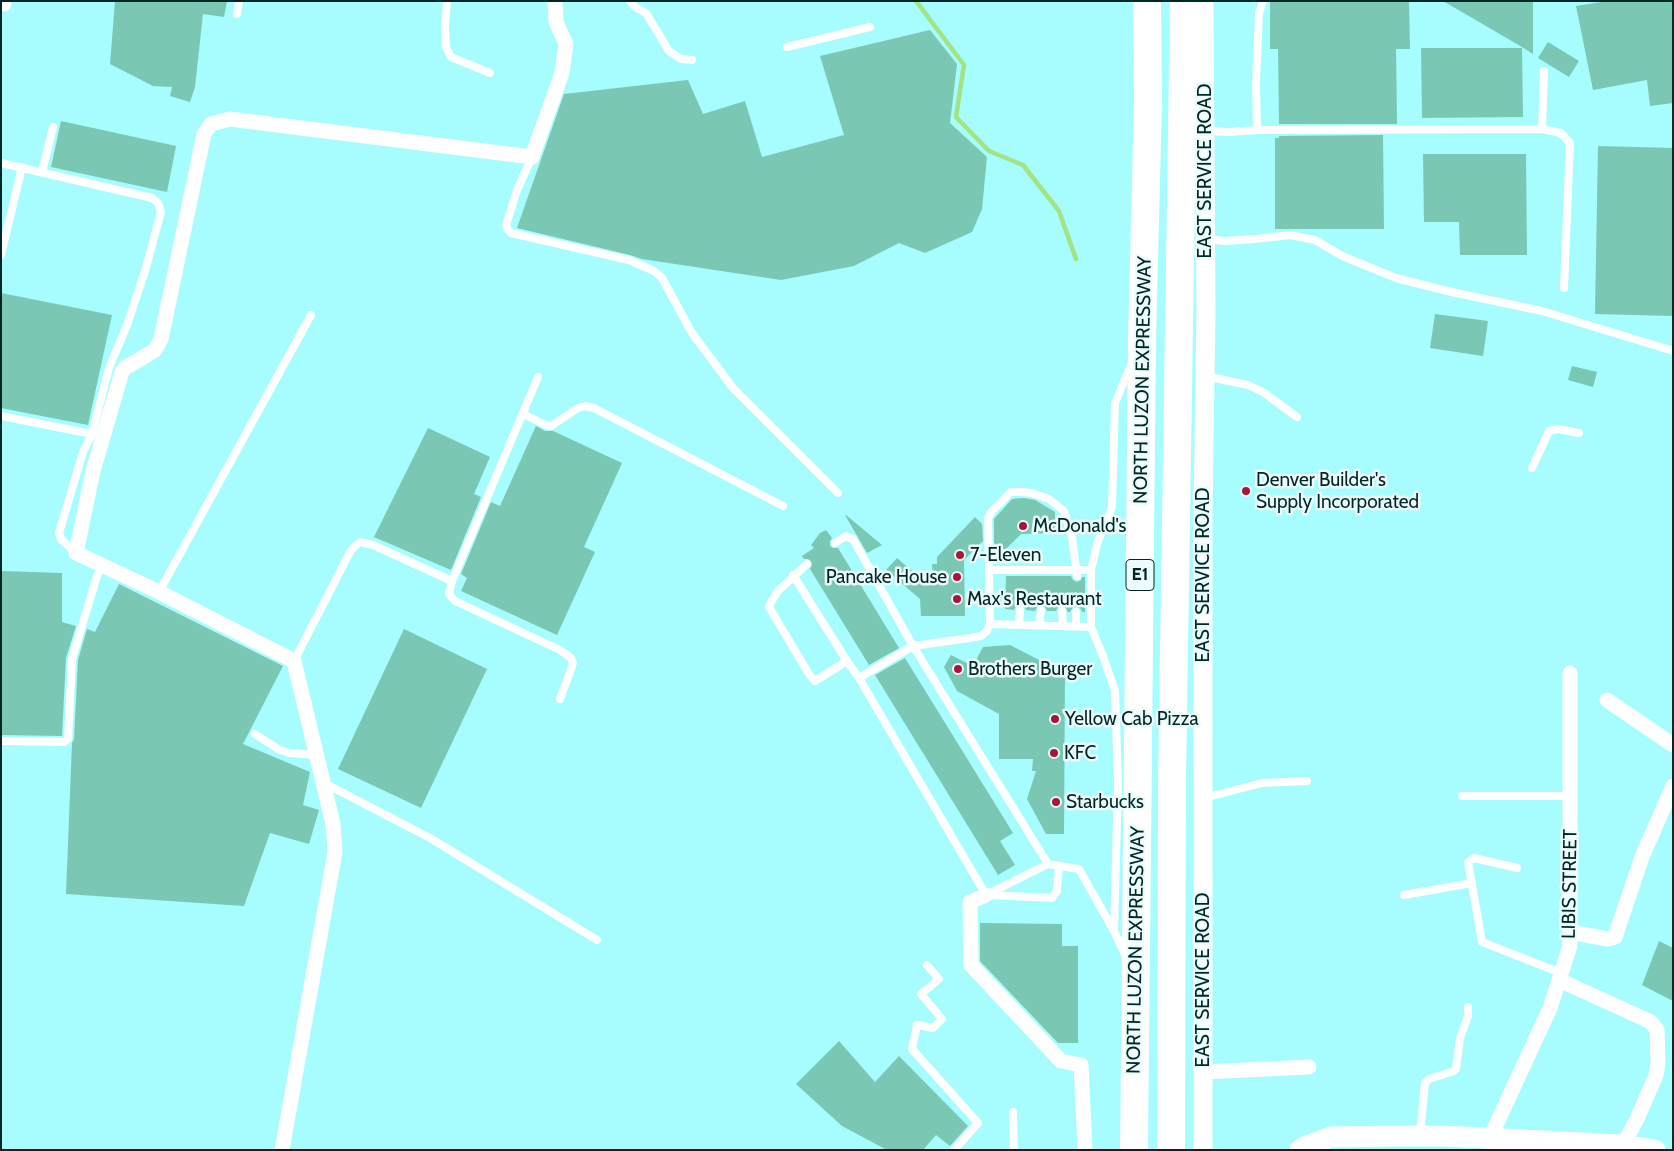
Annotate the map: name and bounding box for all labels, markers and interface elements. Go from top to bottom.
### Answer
street label: EAST SERVICE ROAD [1194,83,1216,259]
street label: NORTH LUZON EXPRESSWAY [1129,256,1157,504]
place label: Denver Builder's Supply Incorporated [1256,469,1419,513]
marker: Denver Builder's Supply Incorporated [1240,485,1252,497]
street label: EAST SERVICE ROAD [1192,487,1214,663]
place label: McDonald's [1033,515,1126,537]
marker: McDonald's [1017,520,1029,532]
place label: 7-Eleven [970,544,1041,566]
marker: 7-Eleven [954,549,966,561]
road number: E1 [1126,560,1154,590]
place label: Pancake House [826,566,947,588]
marker: Pancake House [951,571,963,583]
place label: Max's Restaurant [967,588,1102,610]
marker: Max's Restaurant [951,593,963,605]
place label: Brothers Burger [968,658,1092,680]
marker: Brothers Burger [952,663,964,675]
place label: Yellow Cab Pizza [1065,708,1199,730]
marker: Yellow Cab Pizza [1049,713,1061,725]
place label: KFC [1064,742,1096,764]
marker: KFC [1048,747,1060,759]
place label: Starbucks [1066,791,1144,813]
marker: Starbucks [1050,796,1062,808]
street label: NORTH LUZON EXPRESSWAY [1122,826,1150,1074]
street label: LIBIS STREET [1558,829,1582,939]
street label: EAST SERVICE ROAD [1192,892,1214,1068]

